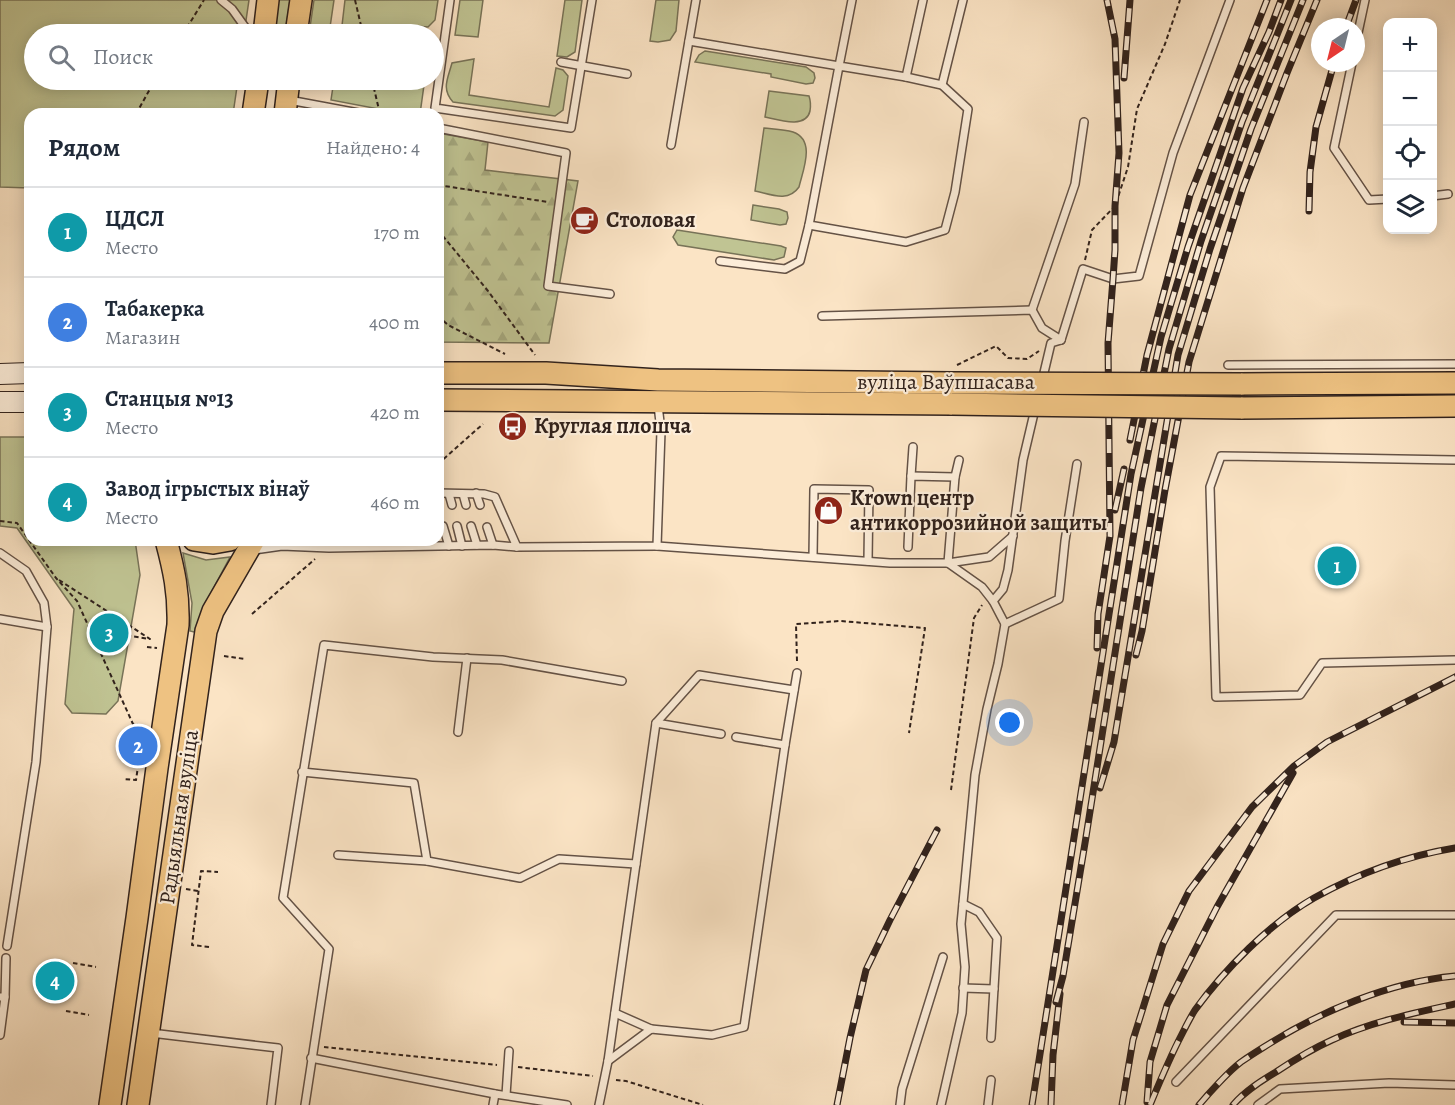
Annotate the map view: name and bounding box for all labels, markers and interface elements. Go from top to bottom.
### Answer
north arrow [1311,18,1365,72]
map controls [1383,18,1437,234]
button: + [1383,18,1437,72]
search box [24,24,444,90]
icon: search [45,41,78,74]
text: Поиск [93,42,153,72]
button: − [1383,72,1437,126]
button: locate [1383,126,1437,180]
text: Рядом [48,130,120,165]
text: Найдено: 4 [326,134,420,161]
button: layers [1383,180,1437,234]
text: ЦДСЛ [105,204,164,234]
cafe icon: Столовая [569,204,601,236]
place label: Столовая [606,205,696,235]
text: 1 [64,219,71,246]
text: 170 m [374,219,420,246]
text: Место [105,234,158,261]
text: Табакерка [105,294,204,324]
text: 2 [63,309,72,336]
text: 400 m [369,309,420,336]
text: Магазин [105,324,180,351]
street label: вуліца Ваўпшасава [857,367,1036,397]
text: Станцыя №13 [105,384,234,414]
text: 3 [63,399,72,426]
text: 420 m [370,399,420,426]
bus stop icon: Круглая плошча [497,410,529,442]
place label: Круглая плошча [534,411,692,441]
text: Место [105,414,158,441]
text: Завод ігрыстых вінаў [105,474,309,504]
place label: Krown центр антикоррозийной защиты [850,483,1107,538]
text: 4 [63,489,72,516]
text: 460 m [370,489,420,516]
shop icon: Krown центр антикоррозийной защиты [813,495,845,527]
text: Место [105,504,158,531]
pin: 1 [1318,544,1356,588]
pin: 3 [90,610,128,656]
your location [995,708,1024,737]
pin: 2 [118,724,158,768]
street label: Радыяльная вуліца [152,727,206,906]
pin: 4 [36,958,74,1004]

